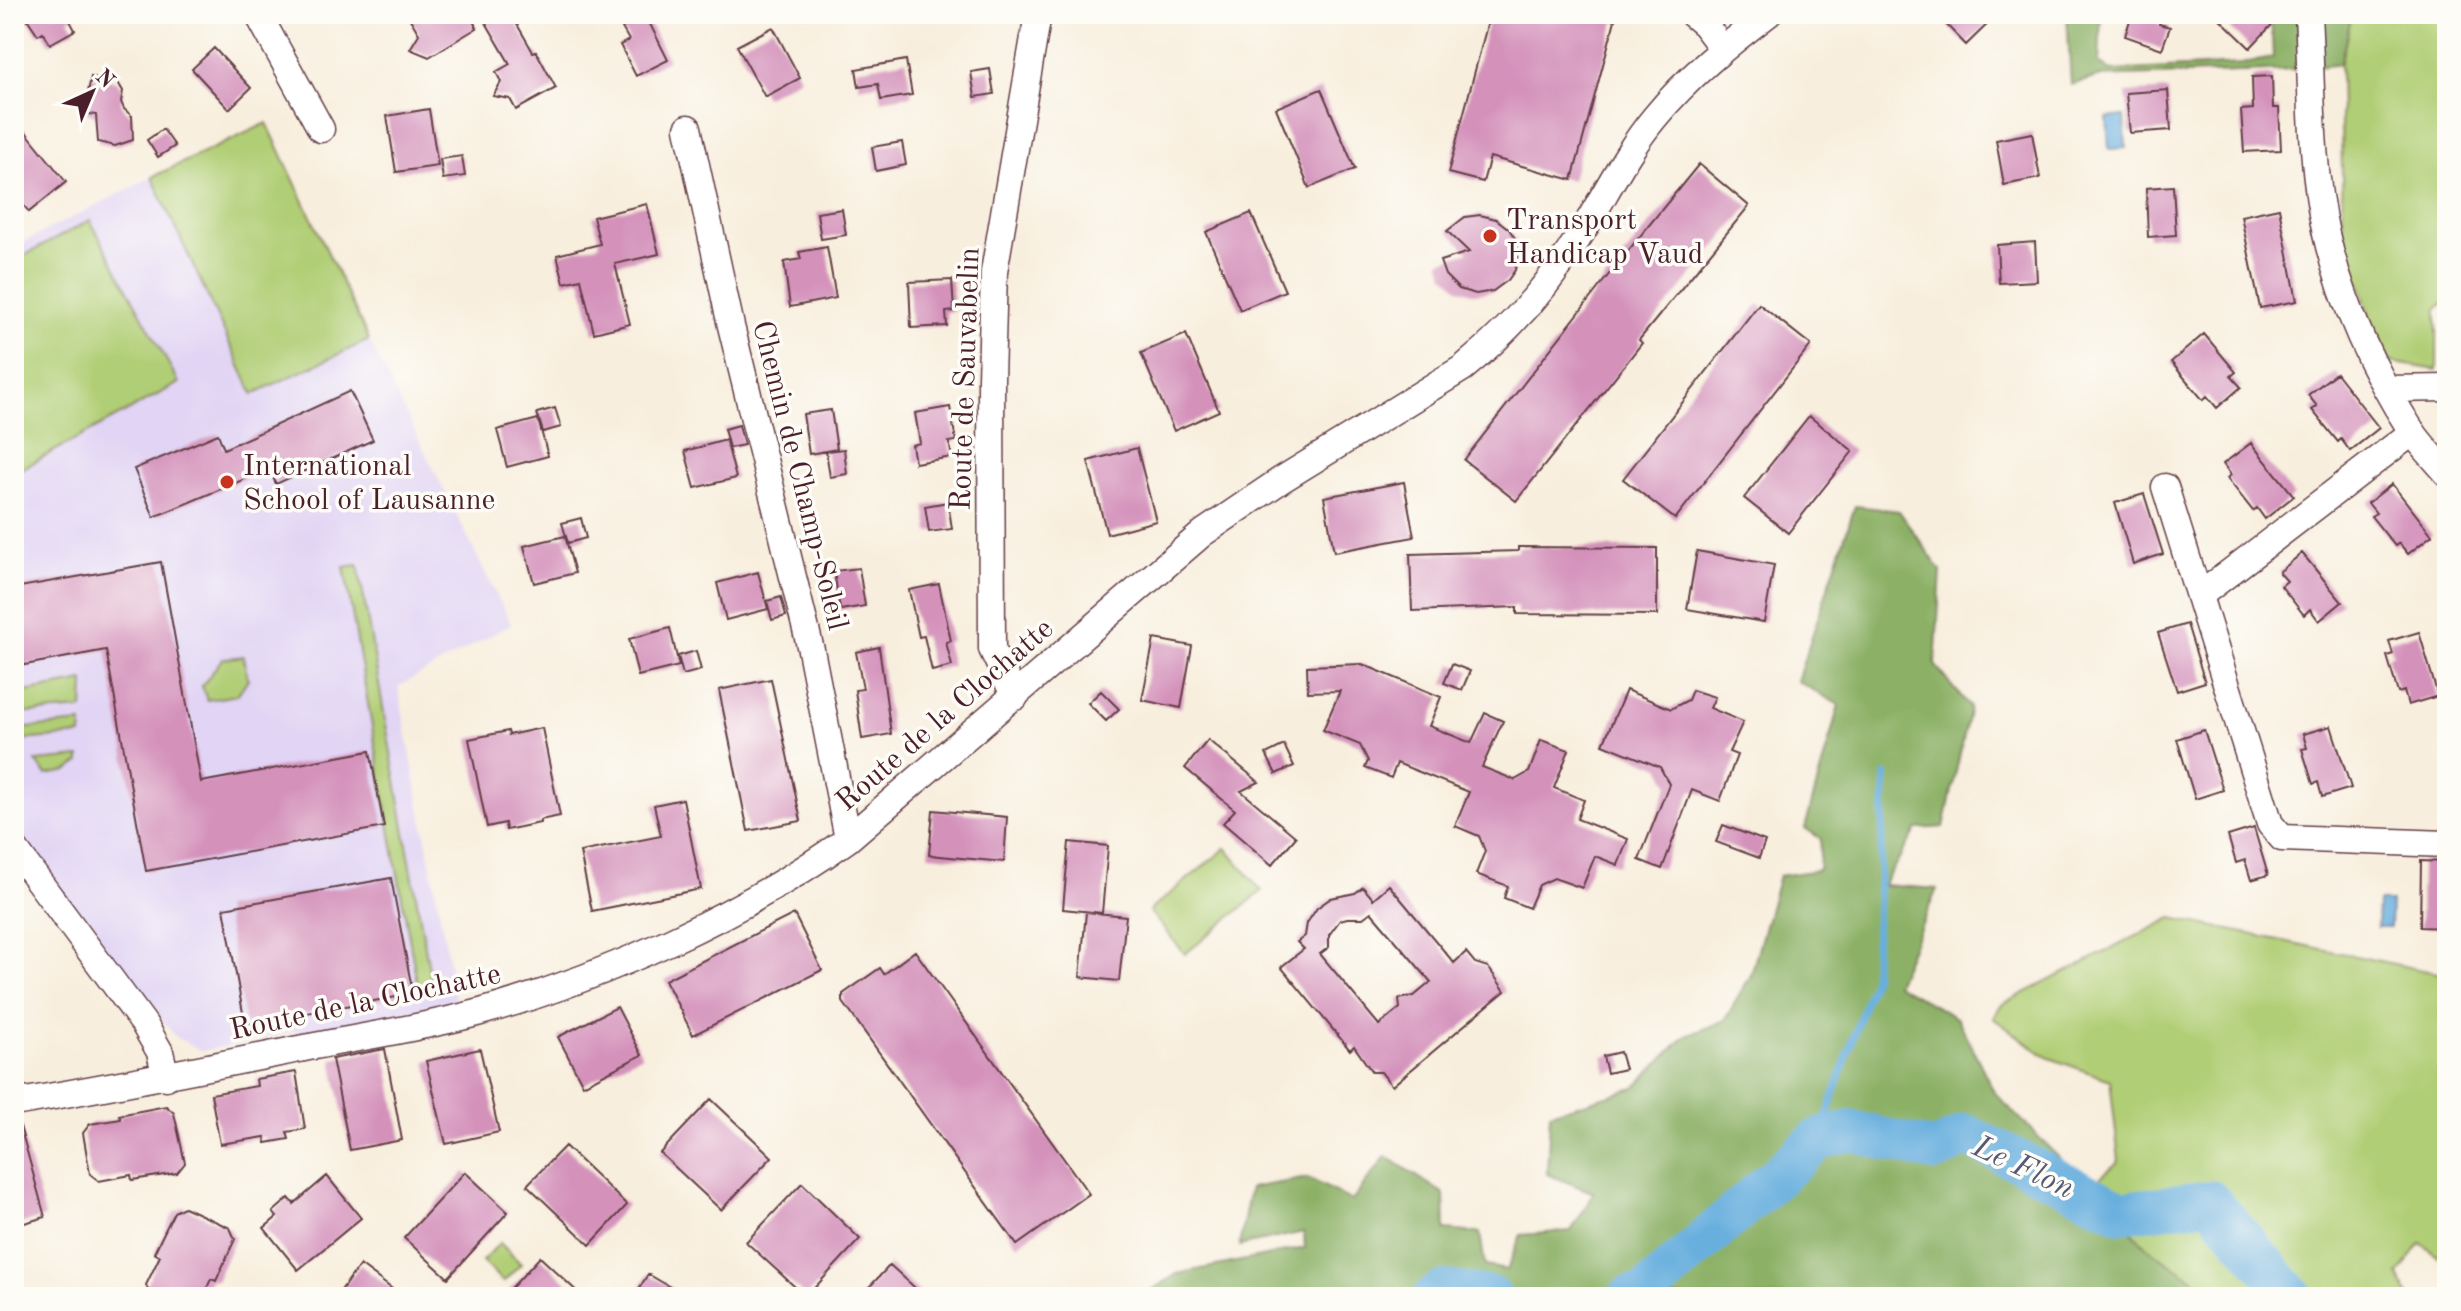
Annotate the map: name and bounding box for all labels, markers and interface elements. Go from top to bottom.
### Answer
north arrow [52,52,132,132]
text: N [91,65,118,93]
place label: Transport Handicap Vaud [1506,206,1704,270]
marker: Transport Handicap Vaud [1481,227,1499,245]
street label: Route de Sauvabelin [946,247,986,511]
street label: Chemin de Champ-Soleil [746,318,852,633]
place label: International School of Lausanne [243,452,495,516]
marker: International School of Lausanne [218,473,236,491]
street label: Route de la Clochatte [831,614,1059,817]
street label: Route de la Clochatte [227,960,504,1046]
water label: Le Flon [1966,1131,2078,1206]

